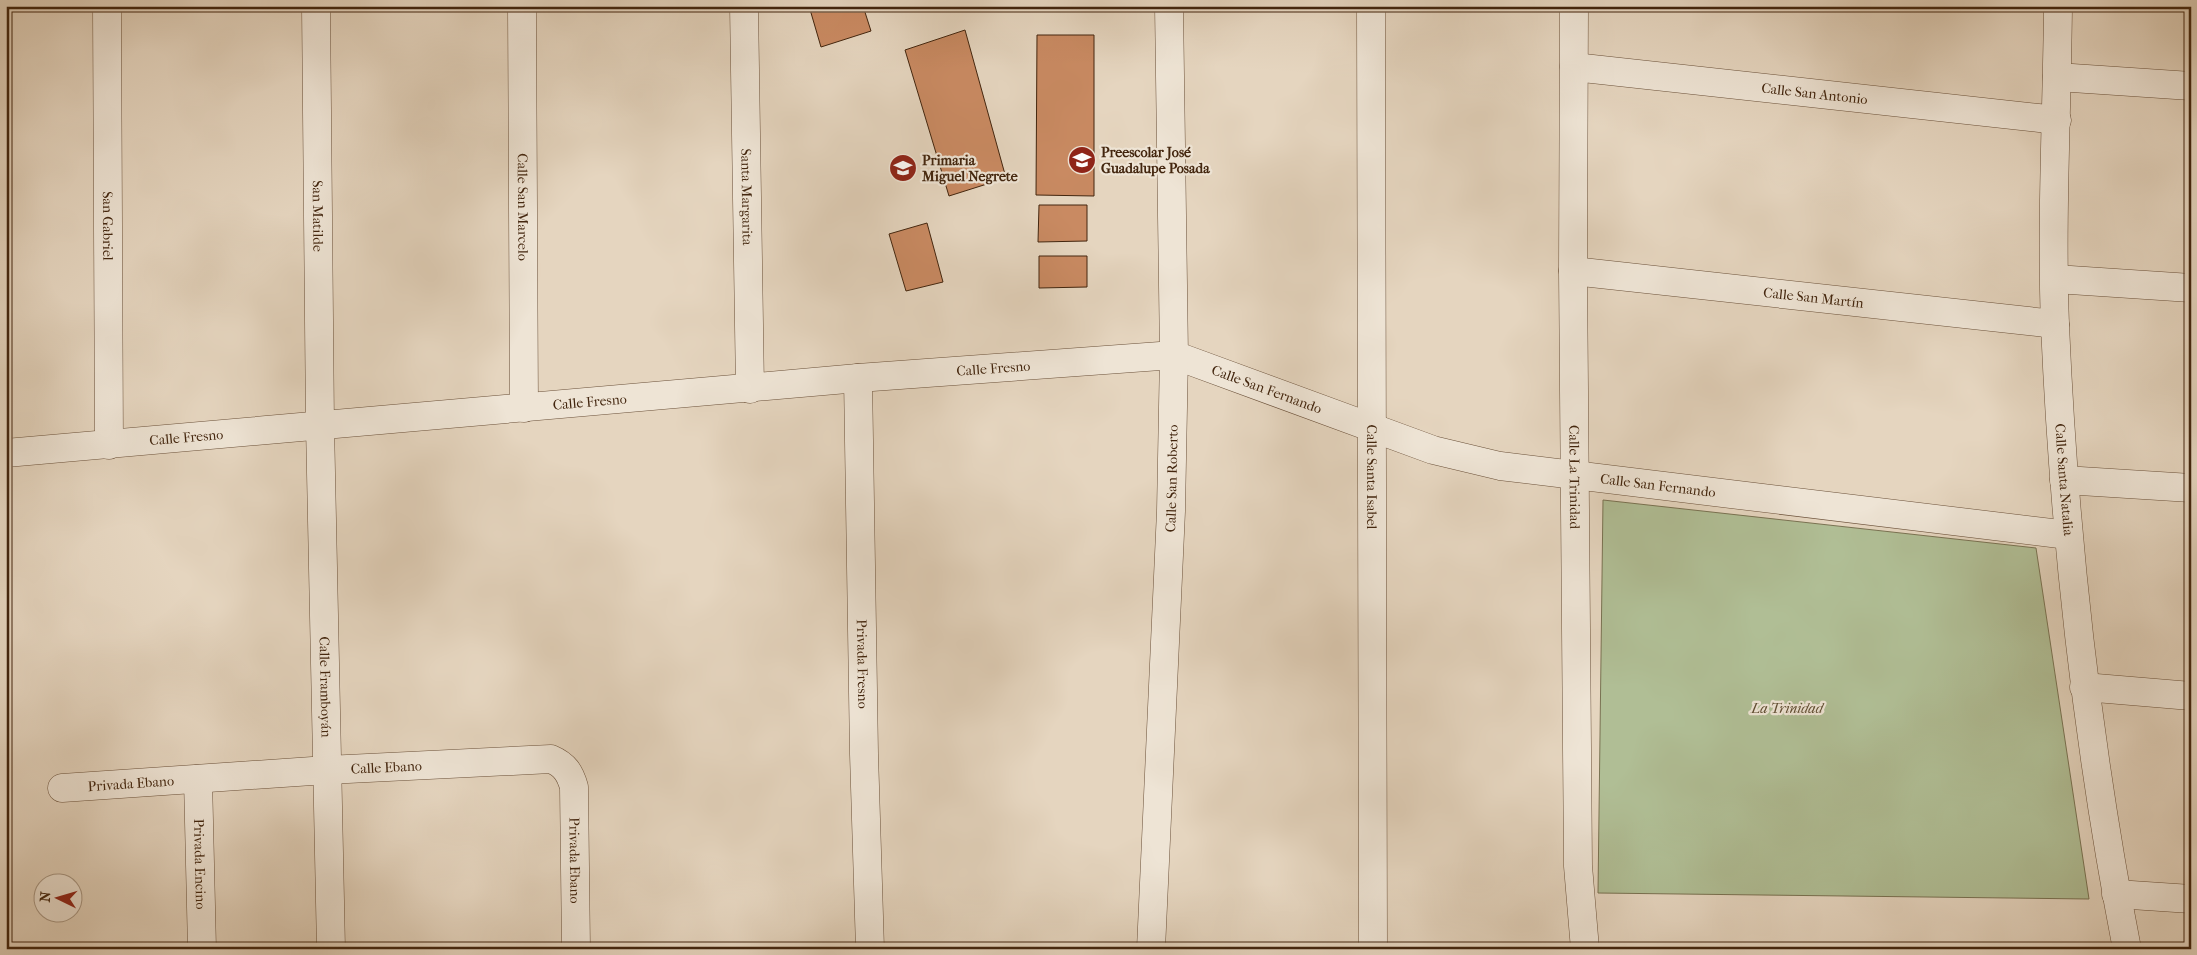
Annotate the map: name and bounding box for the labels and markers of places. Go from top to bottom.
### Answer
place label: Preescolar José Guadalupe Posada [1101,144,1210,177]
school or university icon: Preescolar José Guadalupe Posada [1067,145,1097,175]
place label: Primaria Miguel Negrete [921,152,1018,185]
school or university icon: Primaria Miguel Negrete [888,153,918,183]

